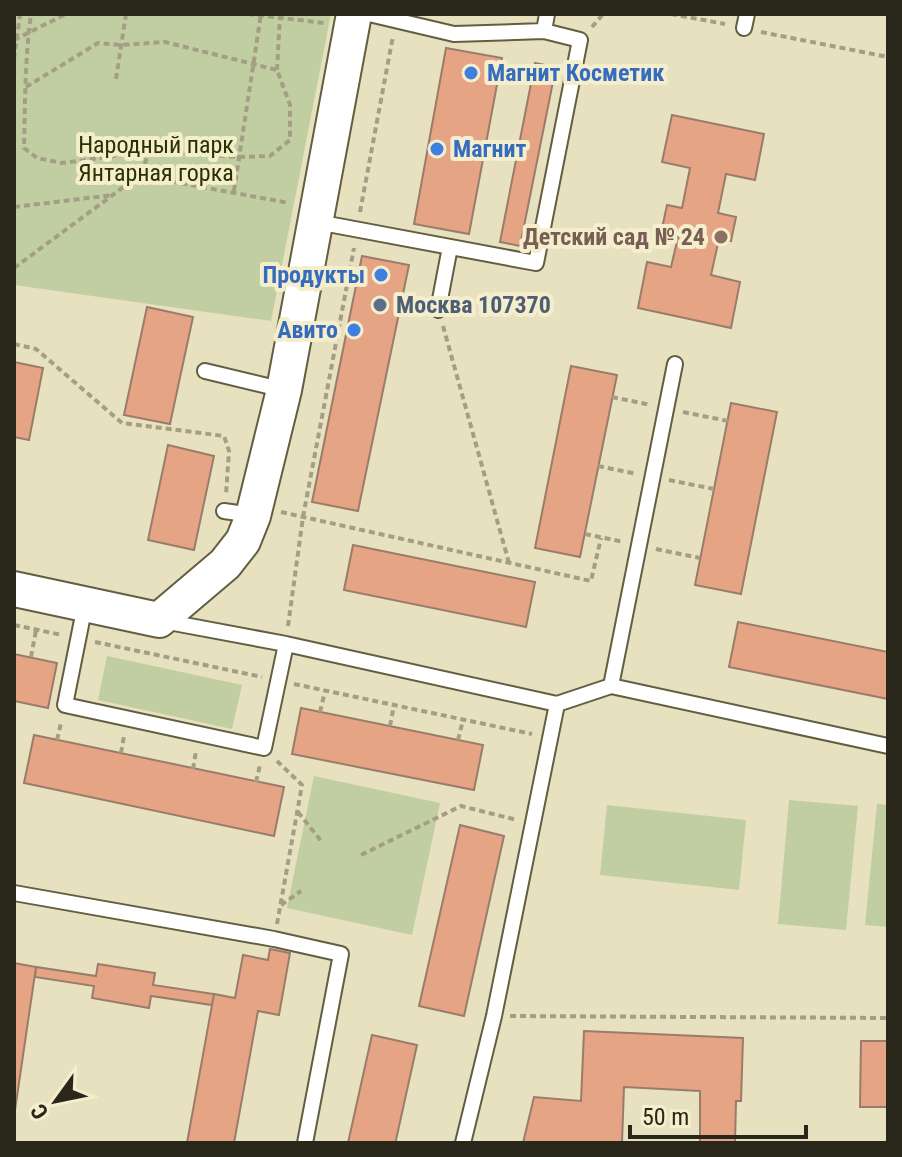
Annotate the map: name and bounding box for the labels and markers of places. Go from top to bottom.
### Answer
place label: Магнит Косметик [487,59,664,87]
marker: Магнит Косметик [462,64,480,82]
place label: Магнит [453,135,526,163]
marker: Магнит [428,140,446,158]
place label: Детский сад № 24 [523,223,705,251]
marker: Детский сад № 24 [712,228,730,246]
place label: Продукты [262,261,365,289]
marker: Продукты [372,266,390,284]
place label: Москва 107370 [396,291,551,319]
marker: Москва 107370 [371,296,389,314]
place label: Авито [277,316,338,344]
marker: Авито [345,321,363,339]

